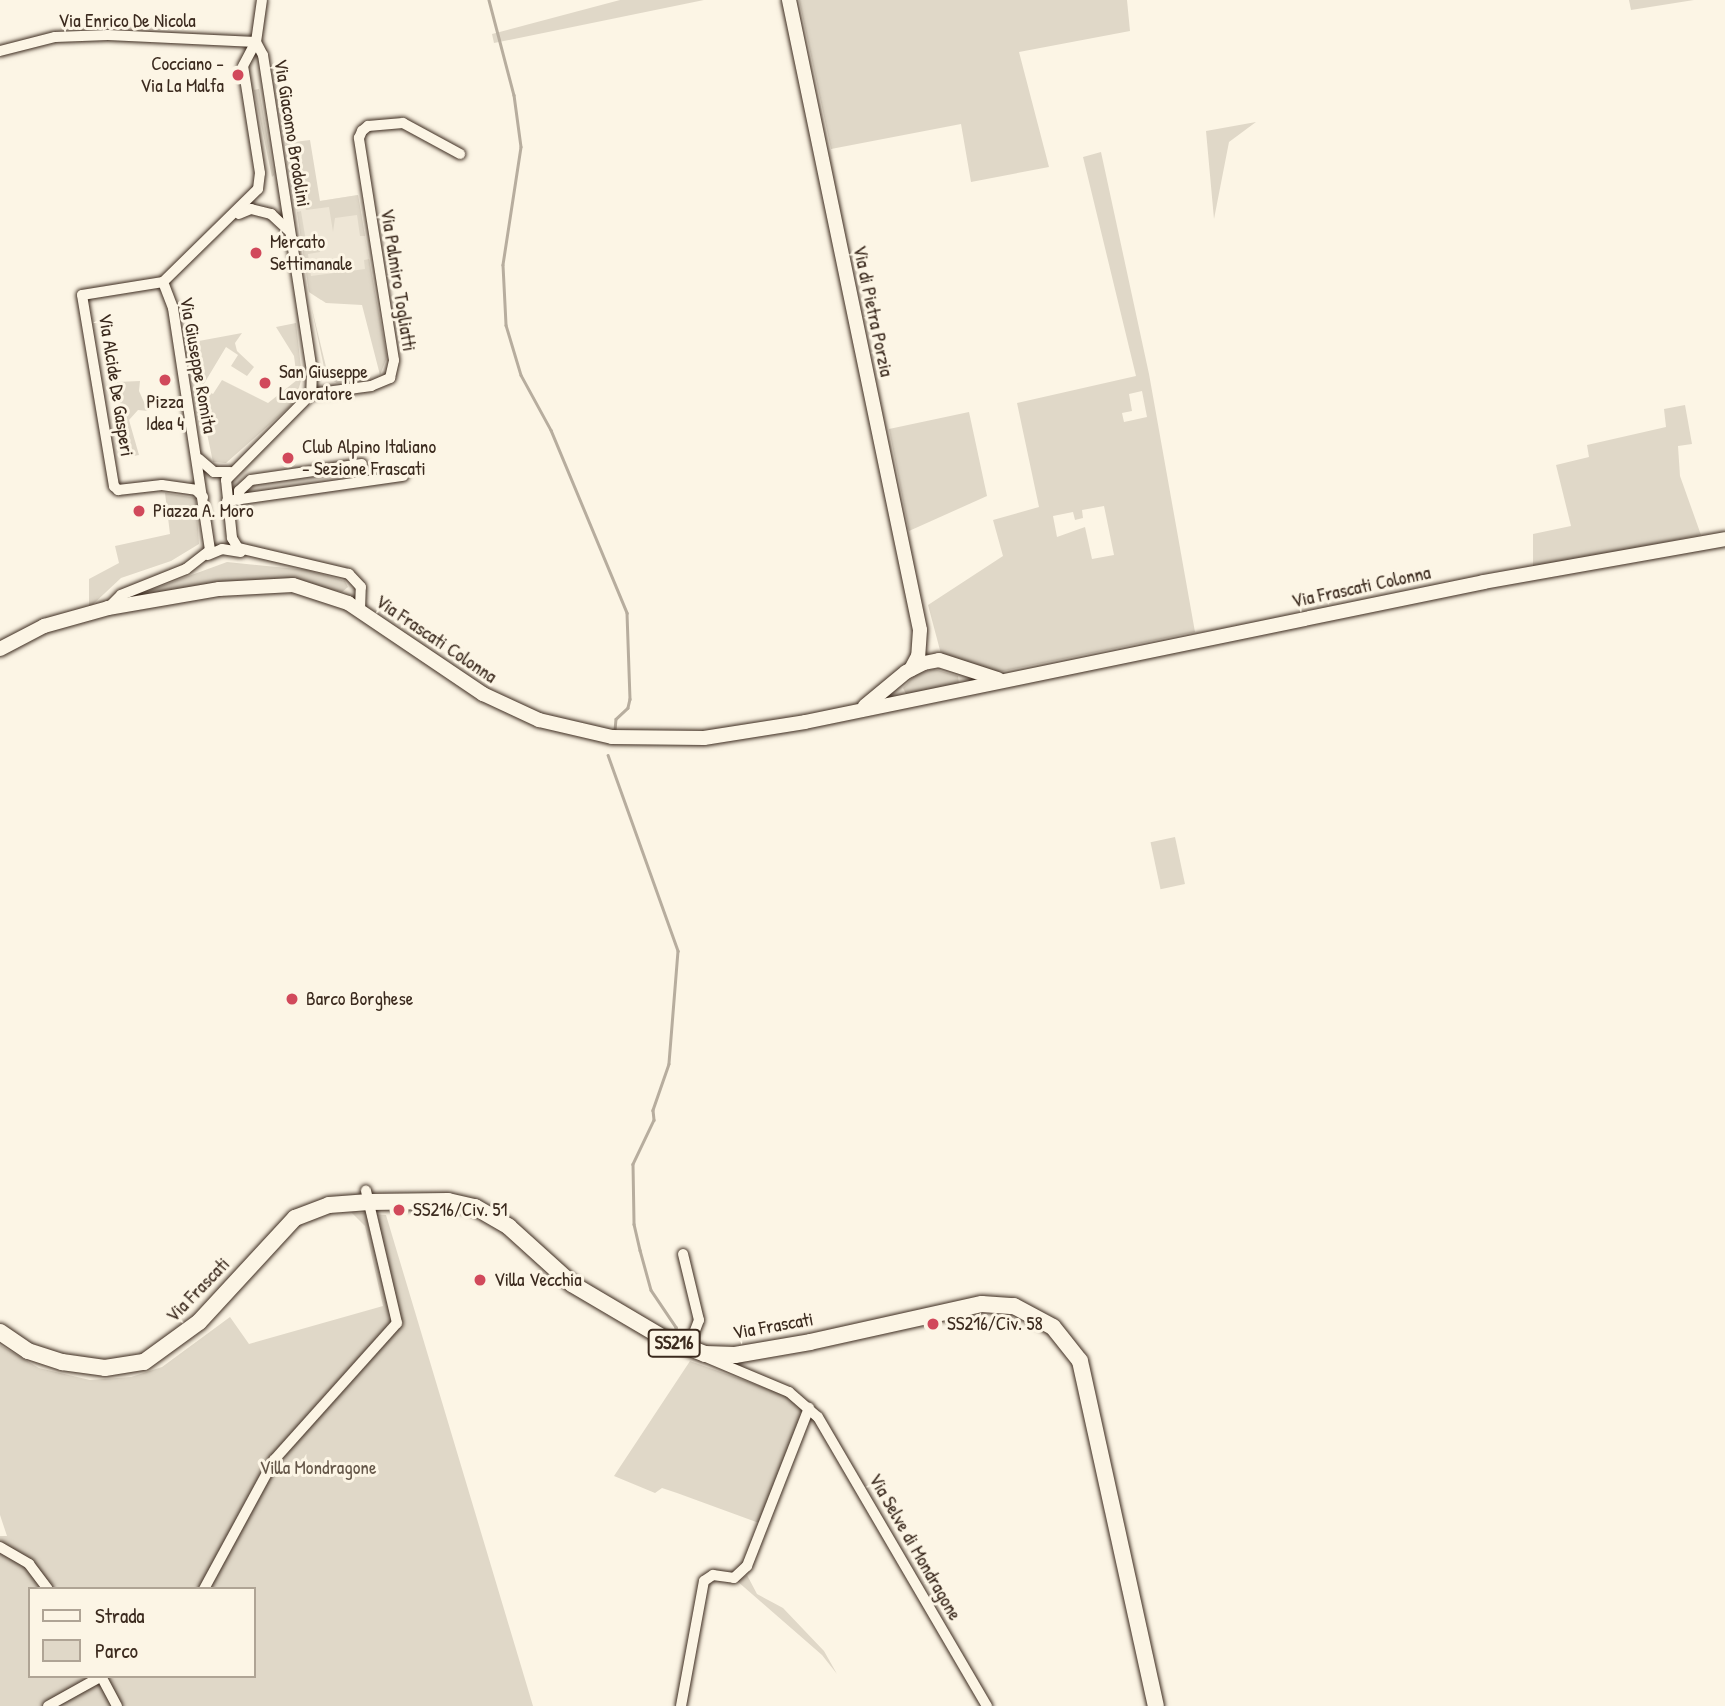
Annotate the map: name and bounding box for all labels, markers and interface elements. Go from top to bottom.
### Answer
street label: Via Enrico De Nicola [58,10,196,32]
place label: Cocciano - Via La Malfa [140,53,224,97]
street label: Via Giacomo Brodolini [269,57,315,209]
marker: Cocciano - Via La Malfa [230,67,246,83]
street label: Via Palmiro Togliatti [375,207,421,353]
place label: Mercato Settimanale [270,231,353,275]
street label: Via di Pietra Porzia [848,243,898,379]
marker: Mercato Settimanale [248,245,264,261]
street label: Via Giuseppe Romita [175,295,221,435]
street label: Via Alcide De Gasperi [93,312,139,458]
place label: San Giuseppe Lavoratore [279,361,368,405]
marker: Pizza Idea 4 [157,372,173,388]
marker: San Giuseppe Lavoratore [257,375,273,391]
place label: Pizza Idea 4 [146,391,184,435]
place label: Club Alpino Italiano - Sezione Frascati [302,436,436,480]
marker: Club Alpino Italiano - Sezione Frascati [280,450,296,466]
place label: Piazza A. Moro [153,500,254,522]
marker: Piazza A. Moro [131,503,147,519]
street label: Via Frascati Colonna [1290,561,1432,613]
street label: Via Frascati Colonna [371,590,501,688]
place label: Barco Borghese [306,988,413,1010]
marker: Barco Borghese [284,991,300,1007]
place label: SS216/Civ. 51 [413,1199,507,1221]
marker: SS216/Civ. 51 [391,1202,407,1218]
street label: Via Frascati [161,1253,235,1327]
place label: Villa Vecchia [494,1269,582,1291]
marker: Villa Vecchia [472,1272,488,1288]
street label: Via Frascati [731,1308,815,1344]
place label: SS216/Civ. 58 [947,1313,1043,1335]
marker: SS216/Civ. 58 [925,1316,941,1332]
road number: SS216 [646,1328,702,1358]
park label: Villa Mondragone [260,1457,376,1479]
street label: Via Selve di Mondragone [864,1470,966,1624]
legend [28,1587,256,1678]
text: Strada [95,1601,145,1630]
text: Parco [95,1636,138,1665]

